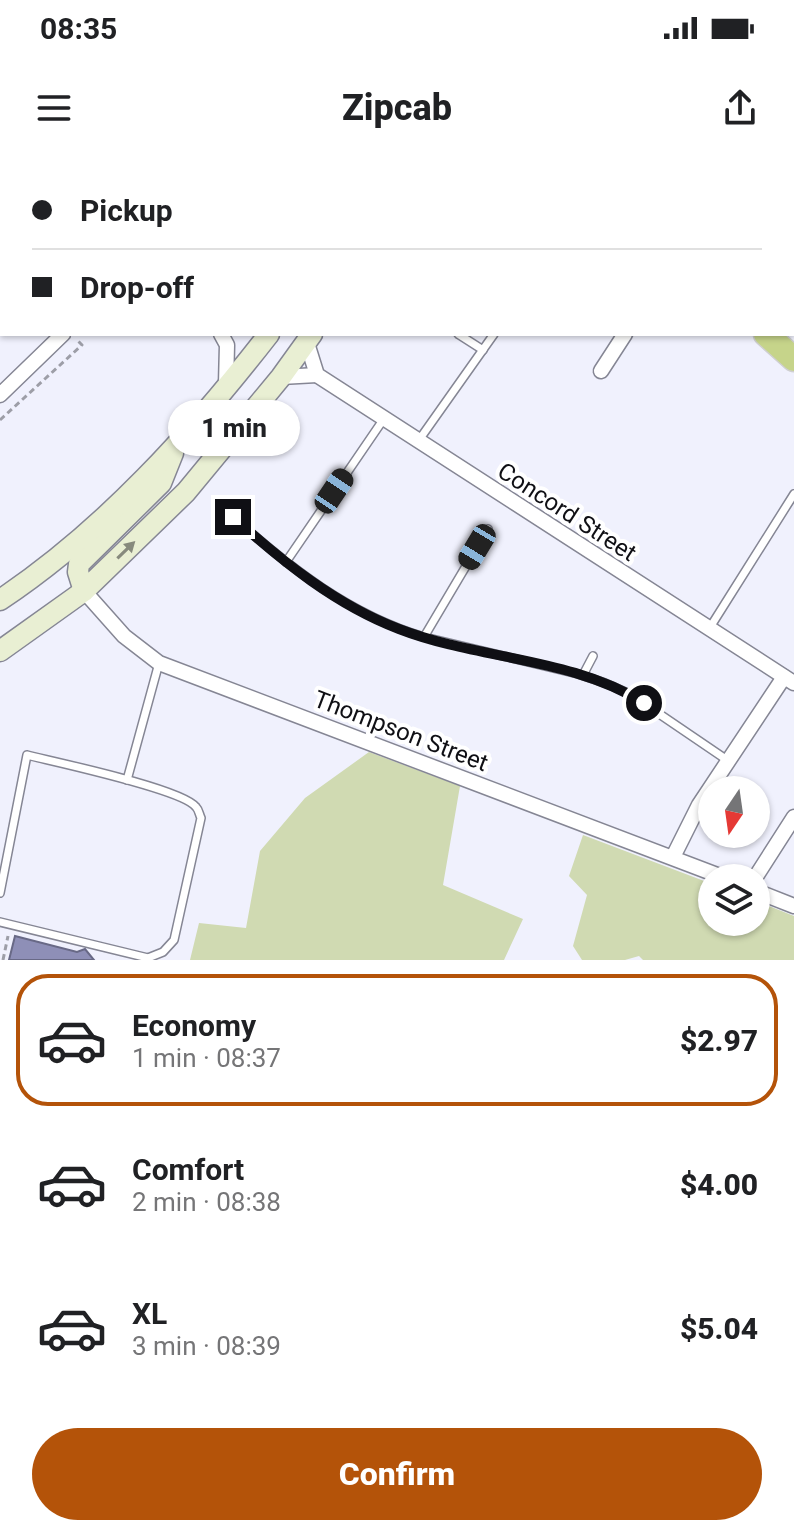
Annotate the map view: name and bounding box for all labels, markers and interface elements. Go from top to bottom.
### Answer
text: 08:35 [40,11,117,46]
icon: menu [32,86,76,130]
icon: share [718,86,762,130]
text: Zipcab [342,87,452,129]
text: Pickup [80,193,173,228]
text: Drop-off [80,270,194,305]
callout: 1 min [167,401,299,457]
text: 1 min [201,413,267,443]
street label: Concord Street [492,457,642,567]
car [311,464,357,518]
route end [215,499,251,535]
car [454,520,500,574]
one-way arrow [116,541,135,559]
street label: Thompson Street [310,685,492,777]
route start [626,685,662,721]
north arrow [698,776,770,848]
map controls [698,776,770,936]
button: layers [698,864,770,936]
icon: car [36,1004,108,1076]
text: Economy [132,1008,256,1043]
text: $2.97 [680,1023,758,1058]
text: 1 min · 08:37 [132,1043,281,1073]
icon: car [36,1148,108,1220]
text: Comfort [132,1152,244,1187]
text: $4.00 [680,1167,758,1202]
text: 2 min · 08:38 [132,1187,281,1217]
icon: car [36,1292,108,1364]
text: XL [132,1296,167,1331]
text: $5.04 [680,1311,758,1346]
text: 3 min · 08:39 [132,1331,281,1361]
button: Confirm [32,1428,762,1520]

